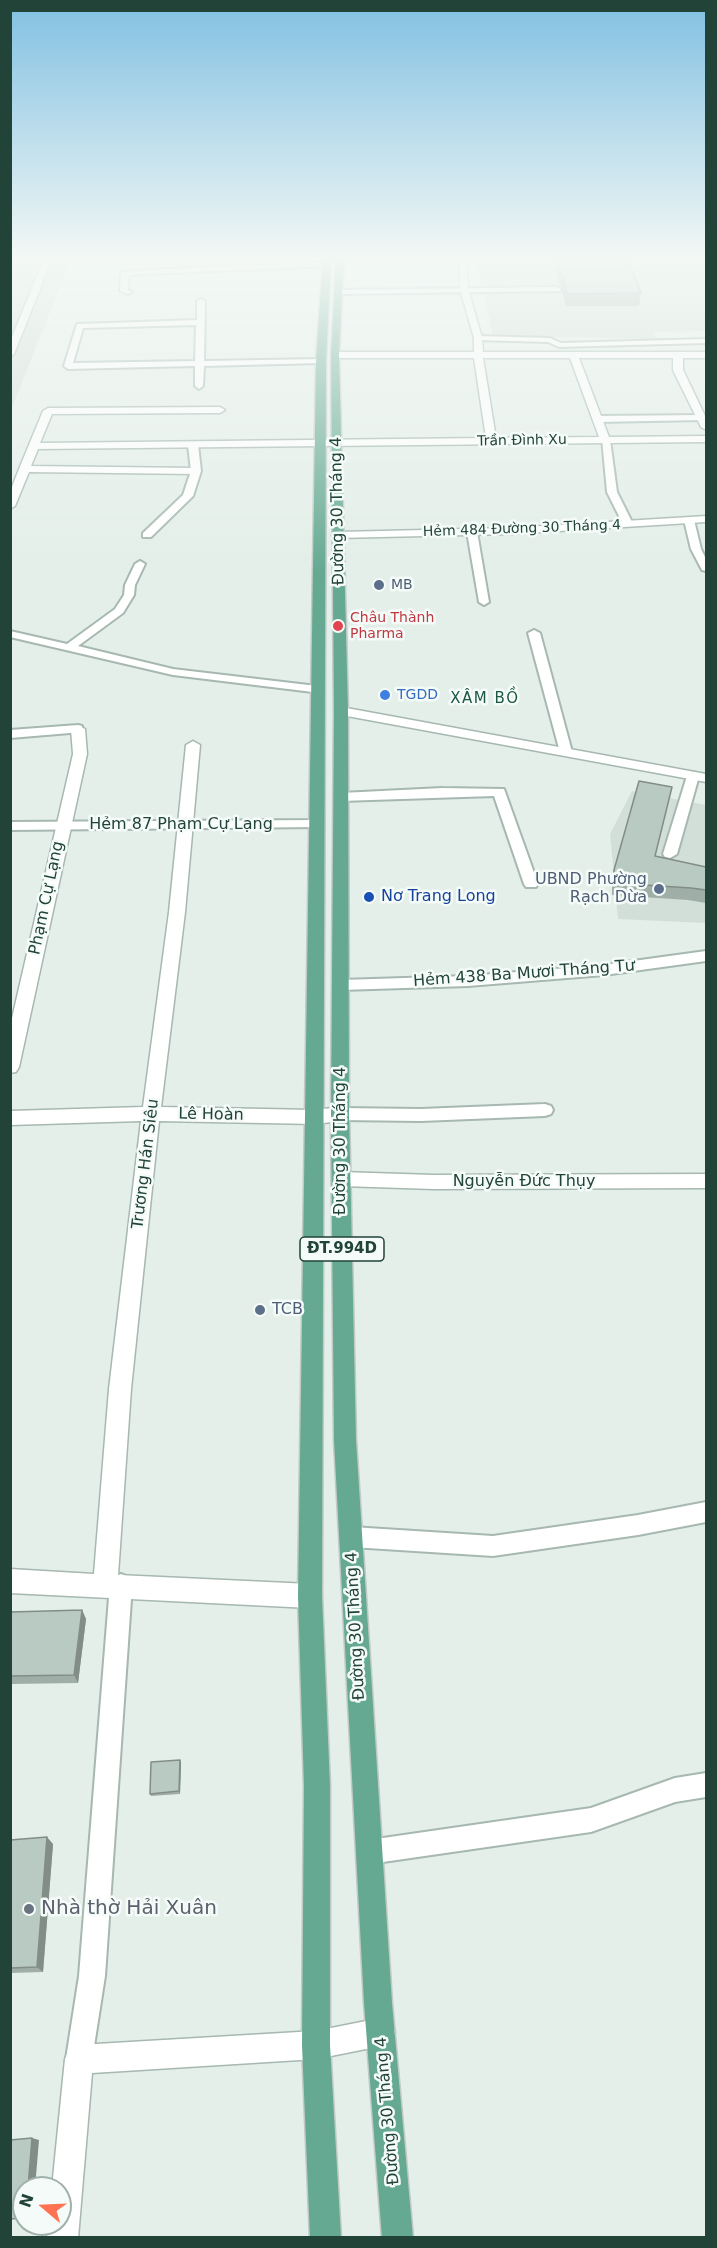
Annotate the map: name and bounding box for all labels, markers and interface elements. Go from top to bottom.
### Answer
street label: Trần Đình Xu [477,432,567,450]
street label: Đường 30 Tháng 4 [327,437,349,585]
street label: Hẻm 484 Đường 30 Tháng 4 [423,517,621,541]
place label: MB [391,577,413,593]
marker: MB [372,578,386,592]
place label: Châu Thành Pharma [350,610,434,642]
marker: Châu Thành Pharma [331,619,345,633]
place label: TGDD [397,687,438,703]
marker: TGDD [378,688,392,702]
district label: XÂM BỒ [450,690,520,708]
street label: Hẻm 87 Phạm Cự Lạng [89,815,273,835]
street label: Phạm Cự Lạng [26,839,68,957]
place label: UBND Phường Rạch Dừa [535,870,647,908]
marker: UBND Phường Rạch Dừa [652,882,666,896]
place label: Nơ Trang Long [381,887,496,907]
marker: Nơ Trang Long [362,890,376,904]
street label: Hẻm 438 Ba Mươi Tháng Tư [412,957,636,991]
street label: Đường 30 Tháng 4 [331,1067,351,1215]
street label: Trương Hán Siêu [128,1098,164,1230]
street label: Lê Hoàn [178,1105,244,1125]
street label: Nguyễn Đức Thụy [453,1172,595,1192]
road number: ĐT.994D [300,1237,384,1261]
place label: TCB [272,1300,303,1320]
marker: TCB [253,1303,267,1317]
street label: Đường 30 Tháng 4 [343,1551,369,1701]
place label: Nhà thờ Hải Xuân [41,1897,217,1921]
marker: Nhà thờ Hải Xuân [22,1902,36,1916]
street label: Đường 30 Tháng 4 [372,2036,404,2186]
north arrow [12,2176,72,2236]
text: N [15,2191,38,2210]

